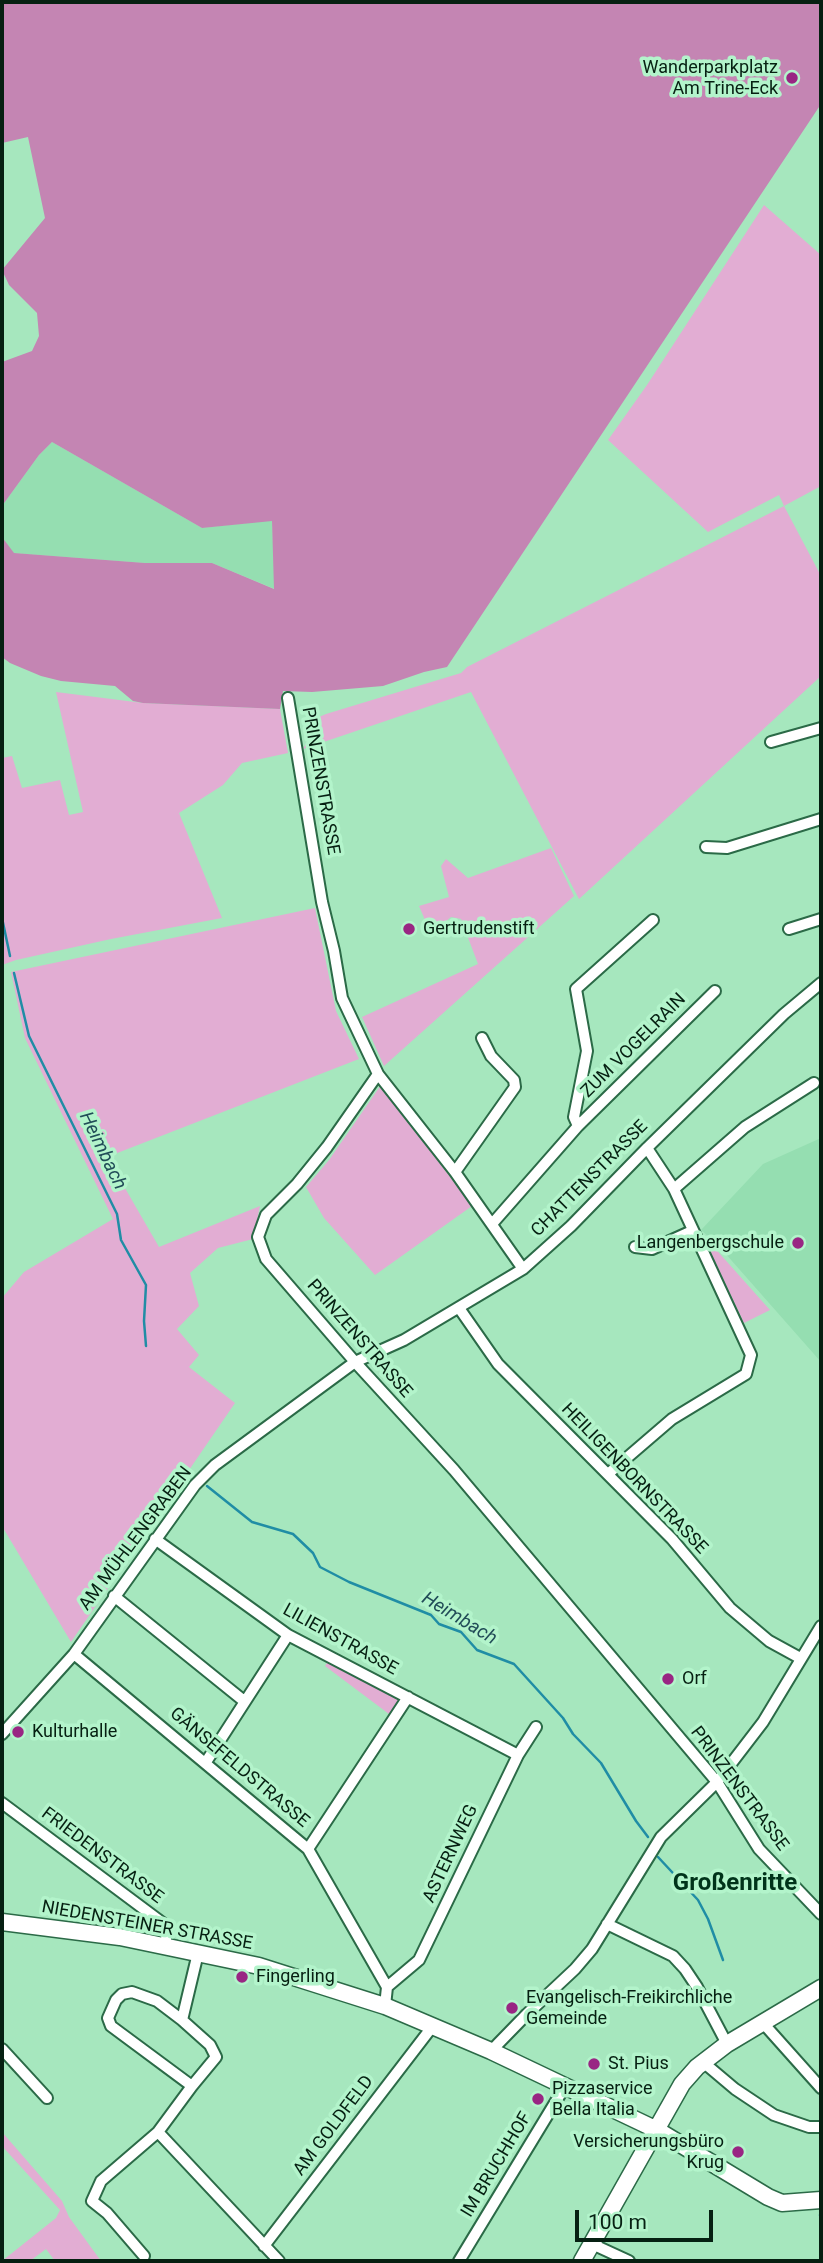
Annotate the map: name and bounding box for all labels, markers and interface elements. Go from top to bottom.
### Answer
place label: Wanderparkplatz Am Trine-Eck [643,57,778,100]
marker: Wanderparkplatz Am Trine-Eck [784,70,800,86]
street label: PRINZENSTRASSE [296,705,344,857]
place label: Gertrudenstift [423,918,535,940]
marker: Gertrudenstift [401,921,417,937]
street label: ZUM VOGELRAIN [577,989,691,1103]
water label: Heimbach [73,1108,131,1194]
street label: CHATTENSTRASSE [527,1116,653,1242]
place label: Langenbergschule [637,1232,784,1254]
marker: Langenbergschule [790,1235,806,1251]
street label: PRINZENSTRASSE [302,1275,416,1403]
street label: HEILIGENBORNSTRASSE [556,1399,712,1559]
street label: AM MÜHLENGRABEN [75,1463,197,1615]
water label: Heimbach [417,1588,501,1650]
street label: LILIENSTRASSE [279,1599,401,1681]
place label: Orf [682,1668,707,1690]
marker: Orf [660,1671,676,1687]
street label: GÄNSEFELDSTRASSE [165,1703,313,1833]
place label: Kulturhalle [32,1721,117,1743]
street label: PRINZENSTRASSE [685,1723,793,1855]
marker: Kulturhalle [10,1724,26,1740]
street label: ASTERNWEG [419,1801,483,1907]
street label: FRIEDENSTRASSE [37,1803,167,1909]
district label: Großenritte [673,1870,797,1898]
street label: NIEDENSTEINER STRASSE [40,1897,254,1955]
place label: Fingerling [256,1966,335,1988]
marker: Fingerling [234,1969,250,1985]
place label: Evangelisch-Freikirchliche Gemeinde [526,1987,732,2030]
marker: Evangelisch-Freikirchliche Gemeinde [504,2000,520,2016]
place label: St. Pius [608,2053,669,2075]
marker: St. Pius [586,2056,602,2072]
street label: AM GOLDFELD [289,2072,379,2180]
place label: Pizzaservice Bella Italia [552,2078,653,2120]
marker: Pizzaservice Bella Italia [530,2091,546,2107]
street label: IM BRUCHHOF [457,2109,537,2221]
place label: Versicherungsbüro Krug [573,2131,724,2174]
marker: Versicherungsbüro Krug [730,2144,746,2160]
scale bar [578,2196,716,2240]
text: 100 m [588,2210,647,2234]

